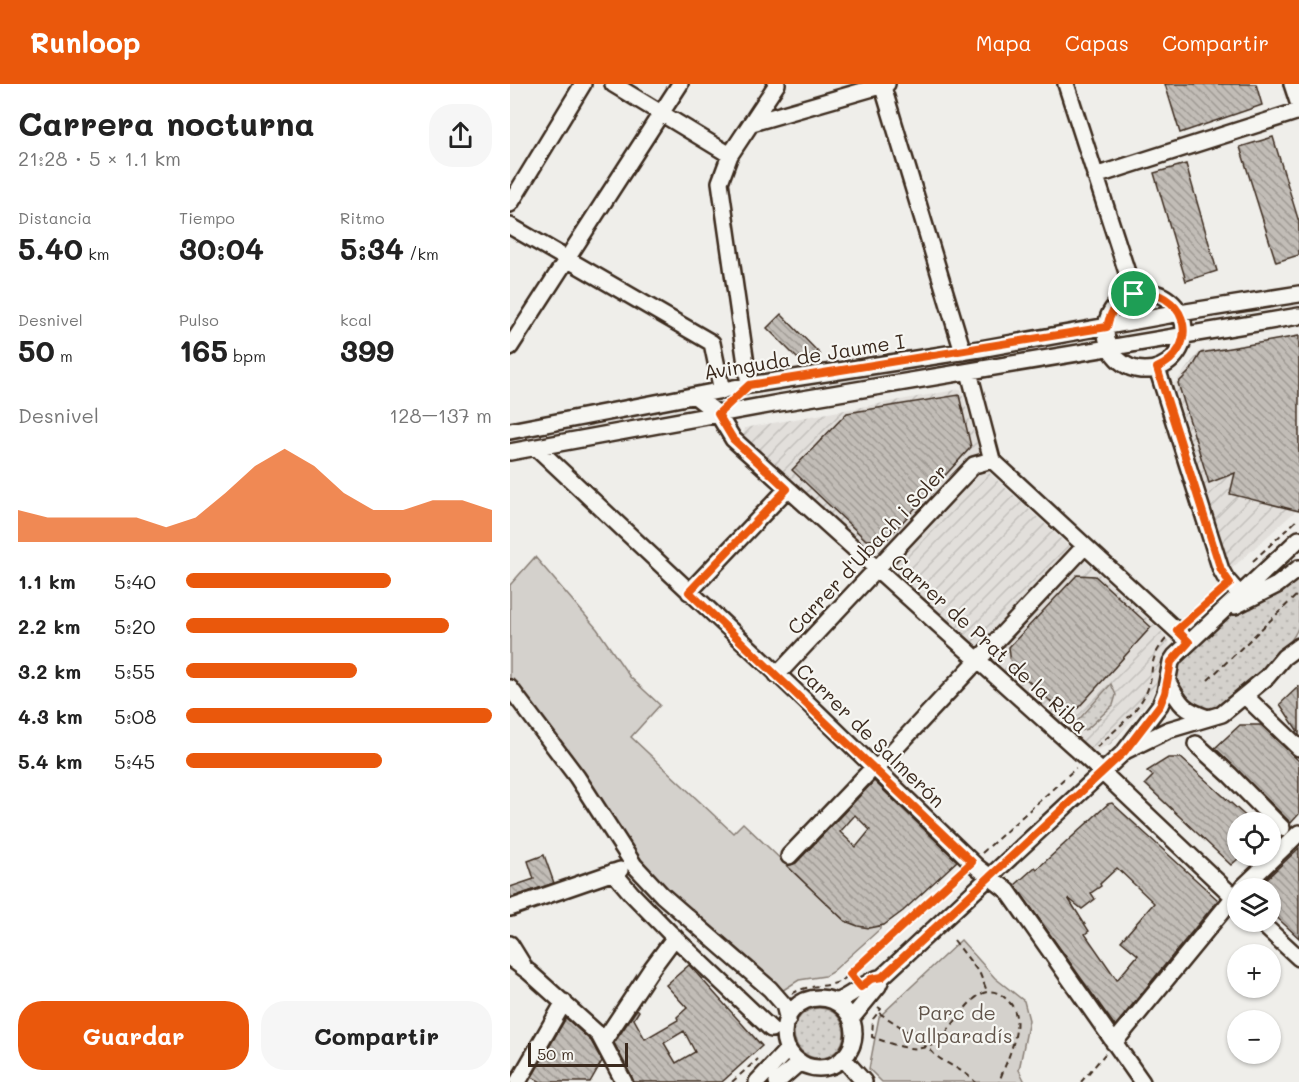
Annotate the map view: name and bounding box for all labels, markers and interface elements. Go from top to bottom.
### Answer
text: Runloop [30,24,141,60]
text: Mapa [976,29,1032,56]
text: Capas [1065,29,1129,56]
text: Compartir [1162,29,1269,56]
text: Carrera nocturna [18,101,315,144]
button: share [429,104,492,167]
text: 21:28 · 5 × 1.1 km [18,145,181,171]
text: Distancia [18,207,92,228]
text: Tiempo [179,207,235,228]
text: Ritmo [340,207,384,228]
text: 5.40 [18,228,83,268]
text: 30:04 [179,228,264,268]
text: 5:34 [340,228,404,268]
text: km [83,243,109,264]
text: /km [404,243,439,264]
pin [1108,268,1159,319]
icon: arrive [1117,277,1150,310]
text: Desnivel [18,309,83,330]
text: Pulso [179,309,219,330]
text: kcal [340,309,372,330]
street label: Avinguda de Jaume I [702,327,907,385]
text: 50 [18,330,55,370]
text: 165 [179,330,228,370]
text: 399 [340,330,394,370]
text: m [55,345,73,366]
text: bpm [228,345,266,366]
text: Desnivel [18,402,99,428]
text: 128–137 m [389,402,492,428]
street label: Carrer d'Ubach i Soler [781,458,953,640]
street label: Carrer de Prat de la Riba [886,548,1094,738]
text: 1.1 km [18,568,76,594]
text: 5:40 [114,568,156,594]
text: 2.2 km [18,613,80,639]
text: 5:20 [114,613,155,639]
street label: Carrer de Salmerón [791,657,951,813]
text: 3.2 km [18,658,81,684]
text: 5:55 [114,658,155,684]
text: 4.3 km [18,703,83,729]
text: 5:08 [114,703,156,729]
text: 5.4 km [18,748,82,774]
text: 5:45 [114,748,155,774]
map controls [1227,812,1281,1064]
button: locate [1227,812,1281,866]
button: layers [1227,878,1281,932]
button: + [1227,944,1281,998]
park label: Parc de Vallparadís [901,999,1013,1048]
button: Guardar [18,1001,249,1070]
button: Compartir [261,1001,492,1070]
button: − [1227,1010,1281,1064]
scale bar [528,1040,628,1068]
text: 50 m [537,1043,574,1064]

